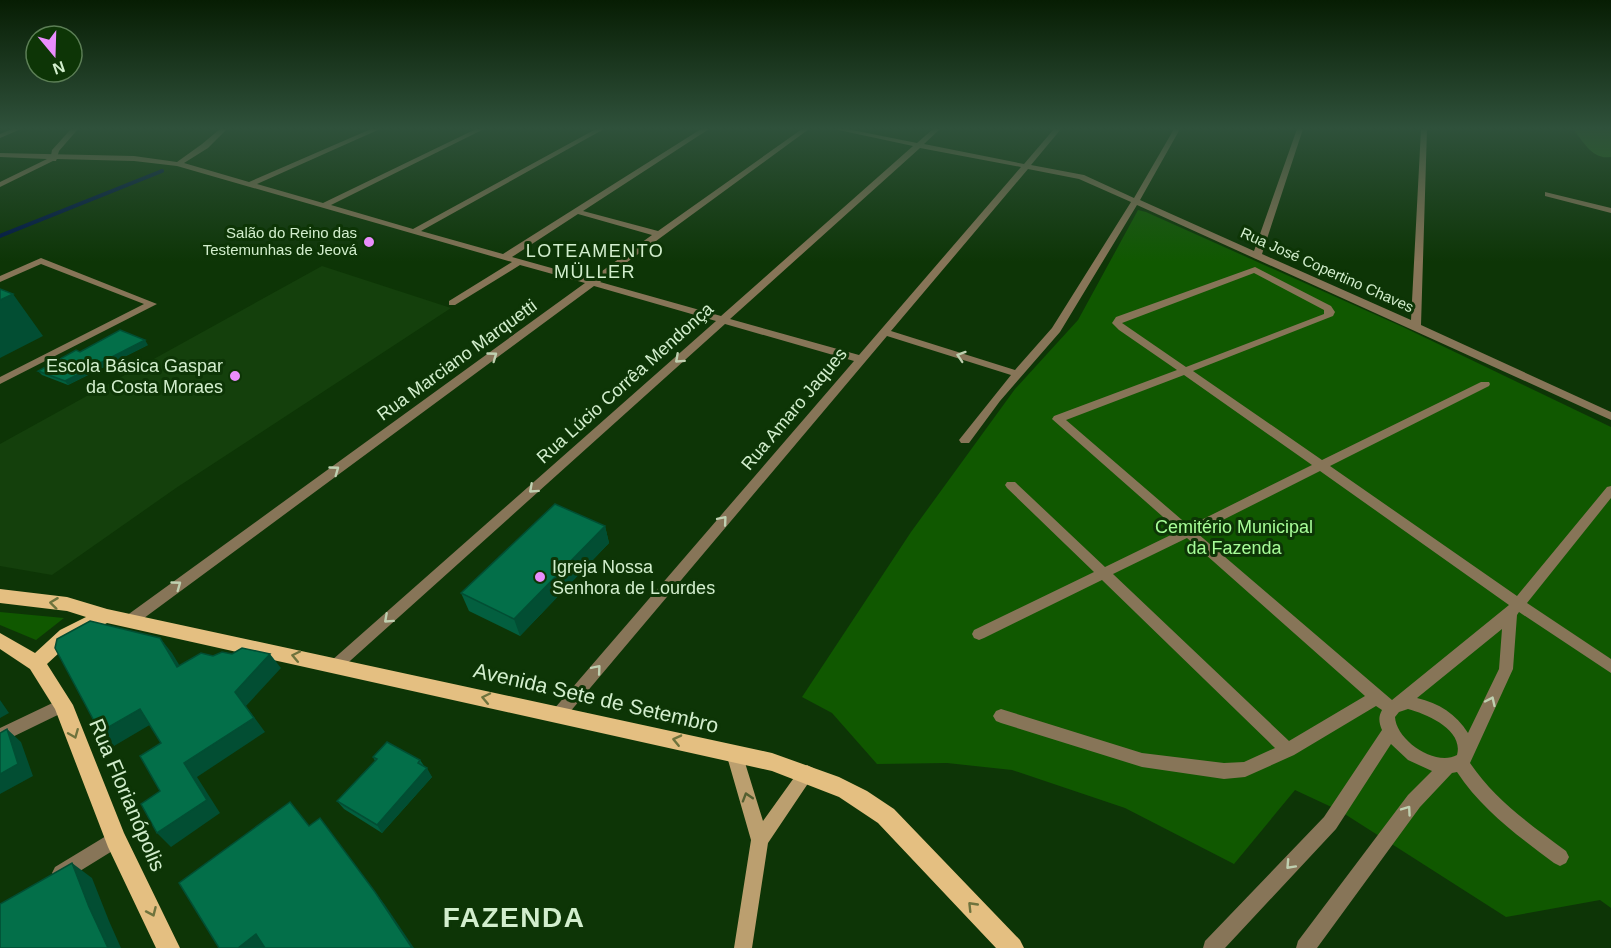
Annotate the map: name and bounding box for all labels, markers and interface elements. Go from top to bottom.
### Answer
north arrow [24,24,84,84]
text: N [50,58,67,78]
place label: Salão do Reino das Testemunhas de Jeová [203,224,358,258]
street label: Rua José Copertino Chaves [1238,224,1416,315]
marker: Salão do Reino das Testemunhas de Jeová [362,235,376,249]
district label: LOTEAMENTO MÜLLER [526,241,664,282]
street label: Rua Marciano Marquetti [373,295,541,425]
street label: Rua Lúcio Corrêa Mendonça [533,298,718,467]
street label: Rua Amaro Jaques [737,344,851,474]
one-way arrow [956,351,967,364]
one-way arrow [487,352,498,363]
one-way arrow [675,352,685,363]
place label: Escola Básica Gaspar da Costa Moraes [46,356,223,397]
marker: Escola Básica Gaspar da Costa Moraes [228,369,242,383]
one-way arrow [329,467,340,478]
one-way arrow [529,482,540,493]
one-way arrow [716,516,727,527]
park label: Cemitério Municipal da Fazenda [1155,517,1313,558]
place label: Igreja Nossa Senhora de Lourdes [552,557,715,598]
marker: Igreja Nossa Senhora de Lourdes [533,570,547,584]
one-way arrow [171,581,182,592]
one-way arrow [50,597,59,609]
one-way arrow [384,612,394,623]
one-way arrow [291,650,301,663]
street label: Avenida Sete de Setembro [471,658,721,737]
one-way arrow [589,665,600,676]
one-way arrow [482,692,492,705]
one-way arrow [1484,696,1496,707]
street label: Rua Florianópolis [85,715,170,875]
one-way arrow [67,727,79,738]
one-way arrow [672,735,682,748]
one-way arrow [741,792,754,803]
one-way arrow [1400,806,1411,817]
one-way arrow [1286,859,1297,869]
district label: FAZENDA [443,902,585,933]
one-way arrow [968,902,979,913]
one-way arrow [145,906,157,917]

